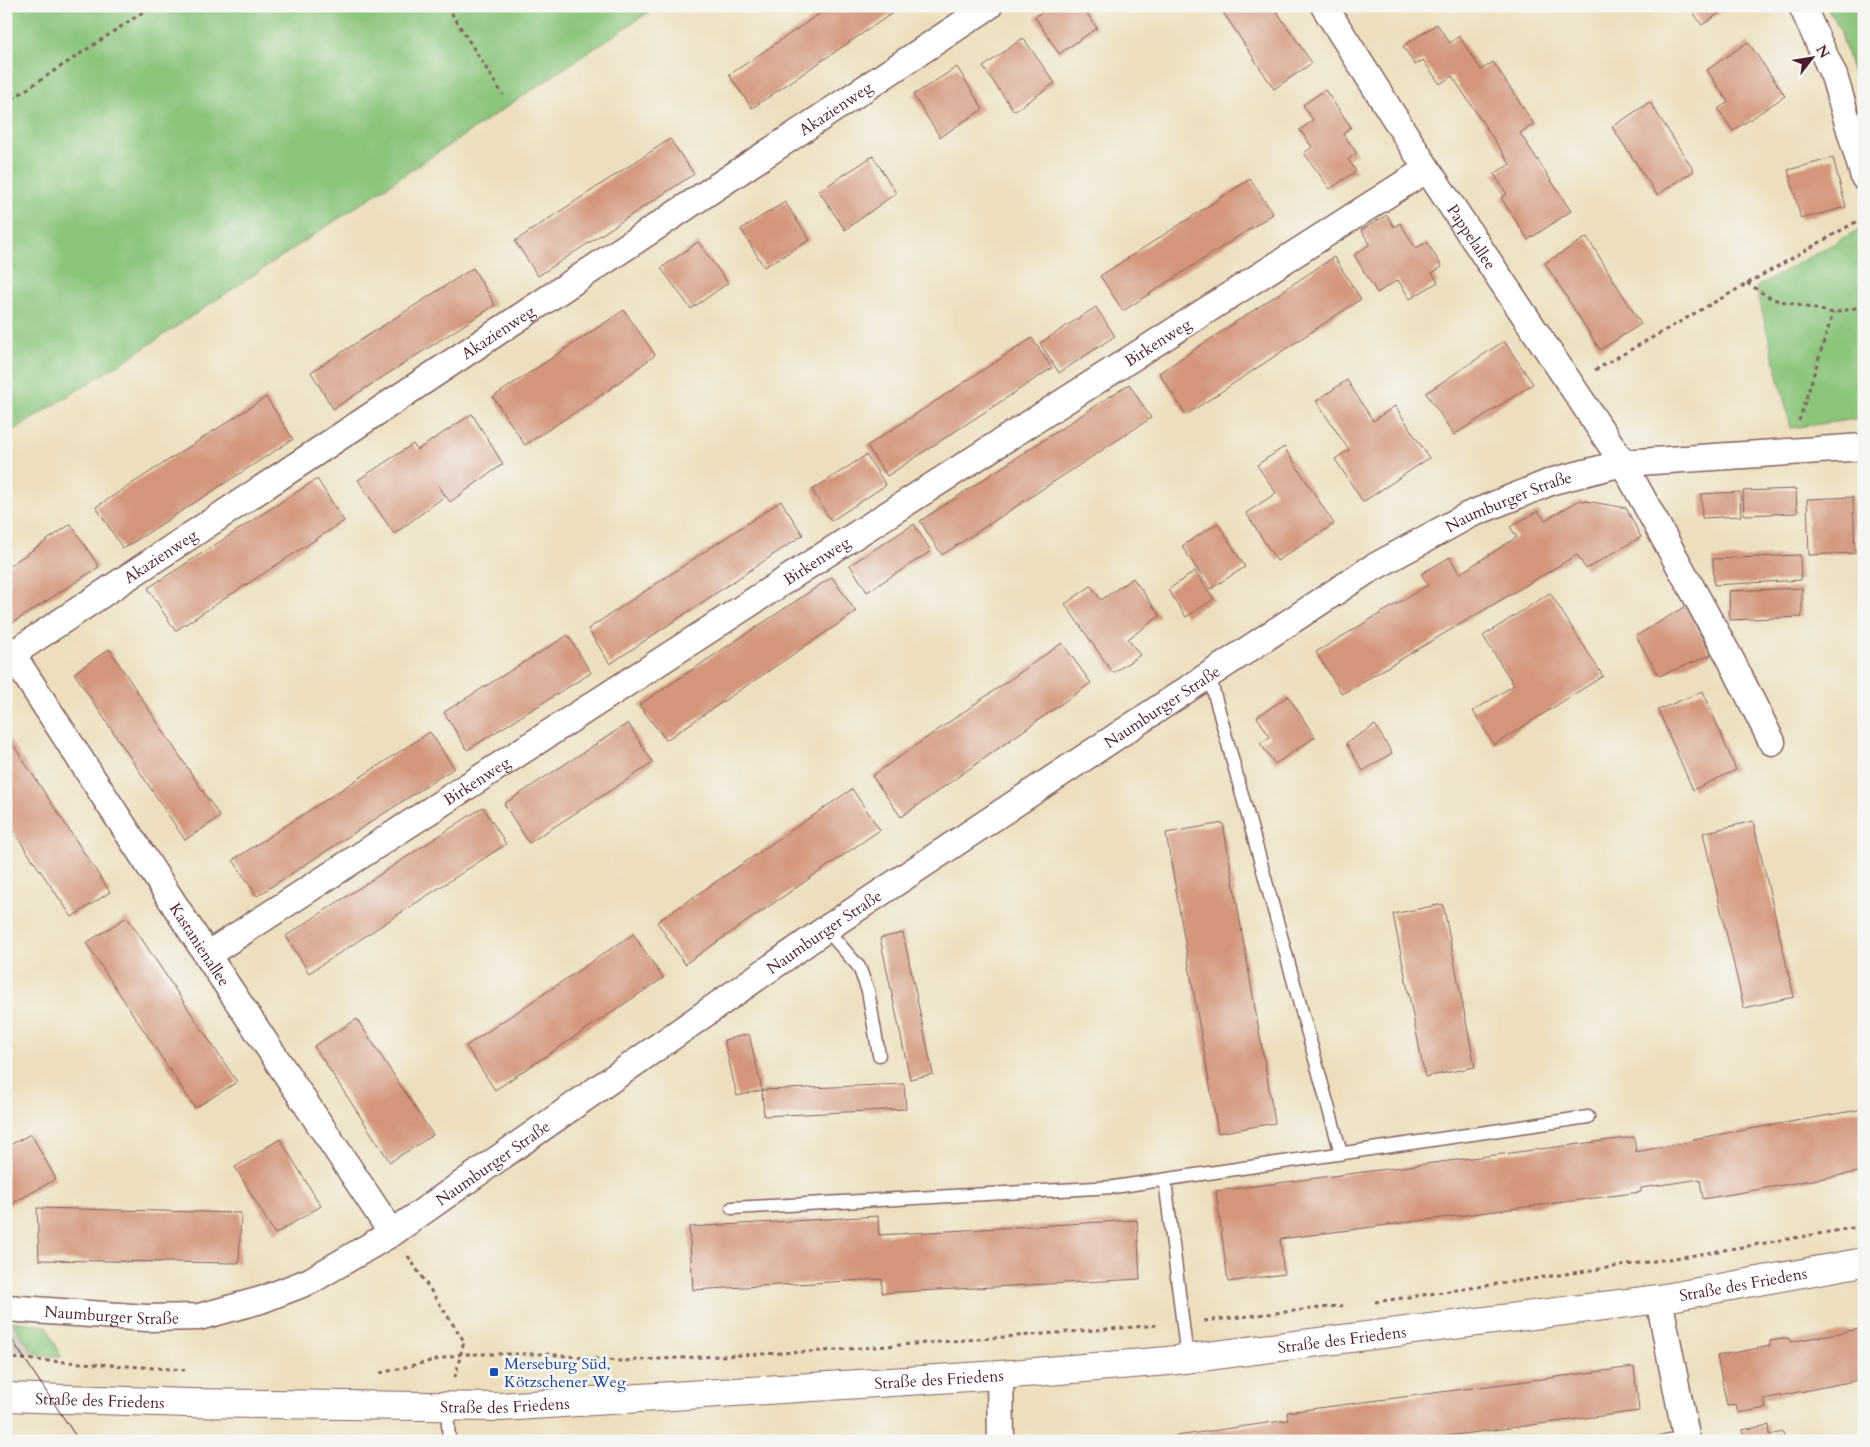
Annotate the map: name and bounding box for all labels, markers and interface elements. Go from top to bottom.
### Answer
north arrow [1788,32,1838,82]
text: N [1811,41,1834,62]
street label: Akazienweg [795,76,877,141]
street label: Pappelallee [1441,200,1501,274]
street label: Akazienweg [457,300,539,365]
street label: Birkenweg [1120,313,1195,372]
street label: Naumburger Straße [1442,467,1574,538]
street label: Akazienweg [120,524,202,589]
street label: Birkenweg [779,532,854,591]
street label: Naumburger Straße [1100,661,1225,754]
street label: Birkenweg [439,752,515,811]
street label: Naumburger Straße [762,885,886,979]
street label: Kastanienallee [164,899,235,991]
street label: Naumburger Straße [431,1116,555,1211]
street label: Straße des Friedens [1678,1263,1809,1307]
street label: Naumburger Straße [43,1301,179,1330]
street label: Straße des Friedens [1276,1321,1408,1359]
place label: Merseburg Süd, Kötzschener Weg [504,1353,626,1393]
street label: Straße des Friedens [874,1365,1005,1395]
marker: Merseburg Süd, Kötzschener Weg [488,1366,500,1378]
street label: Straße des Friedens [35,1388,165,1414]
street label: Straße des Friedens [440,1393,570,1419]

